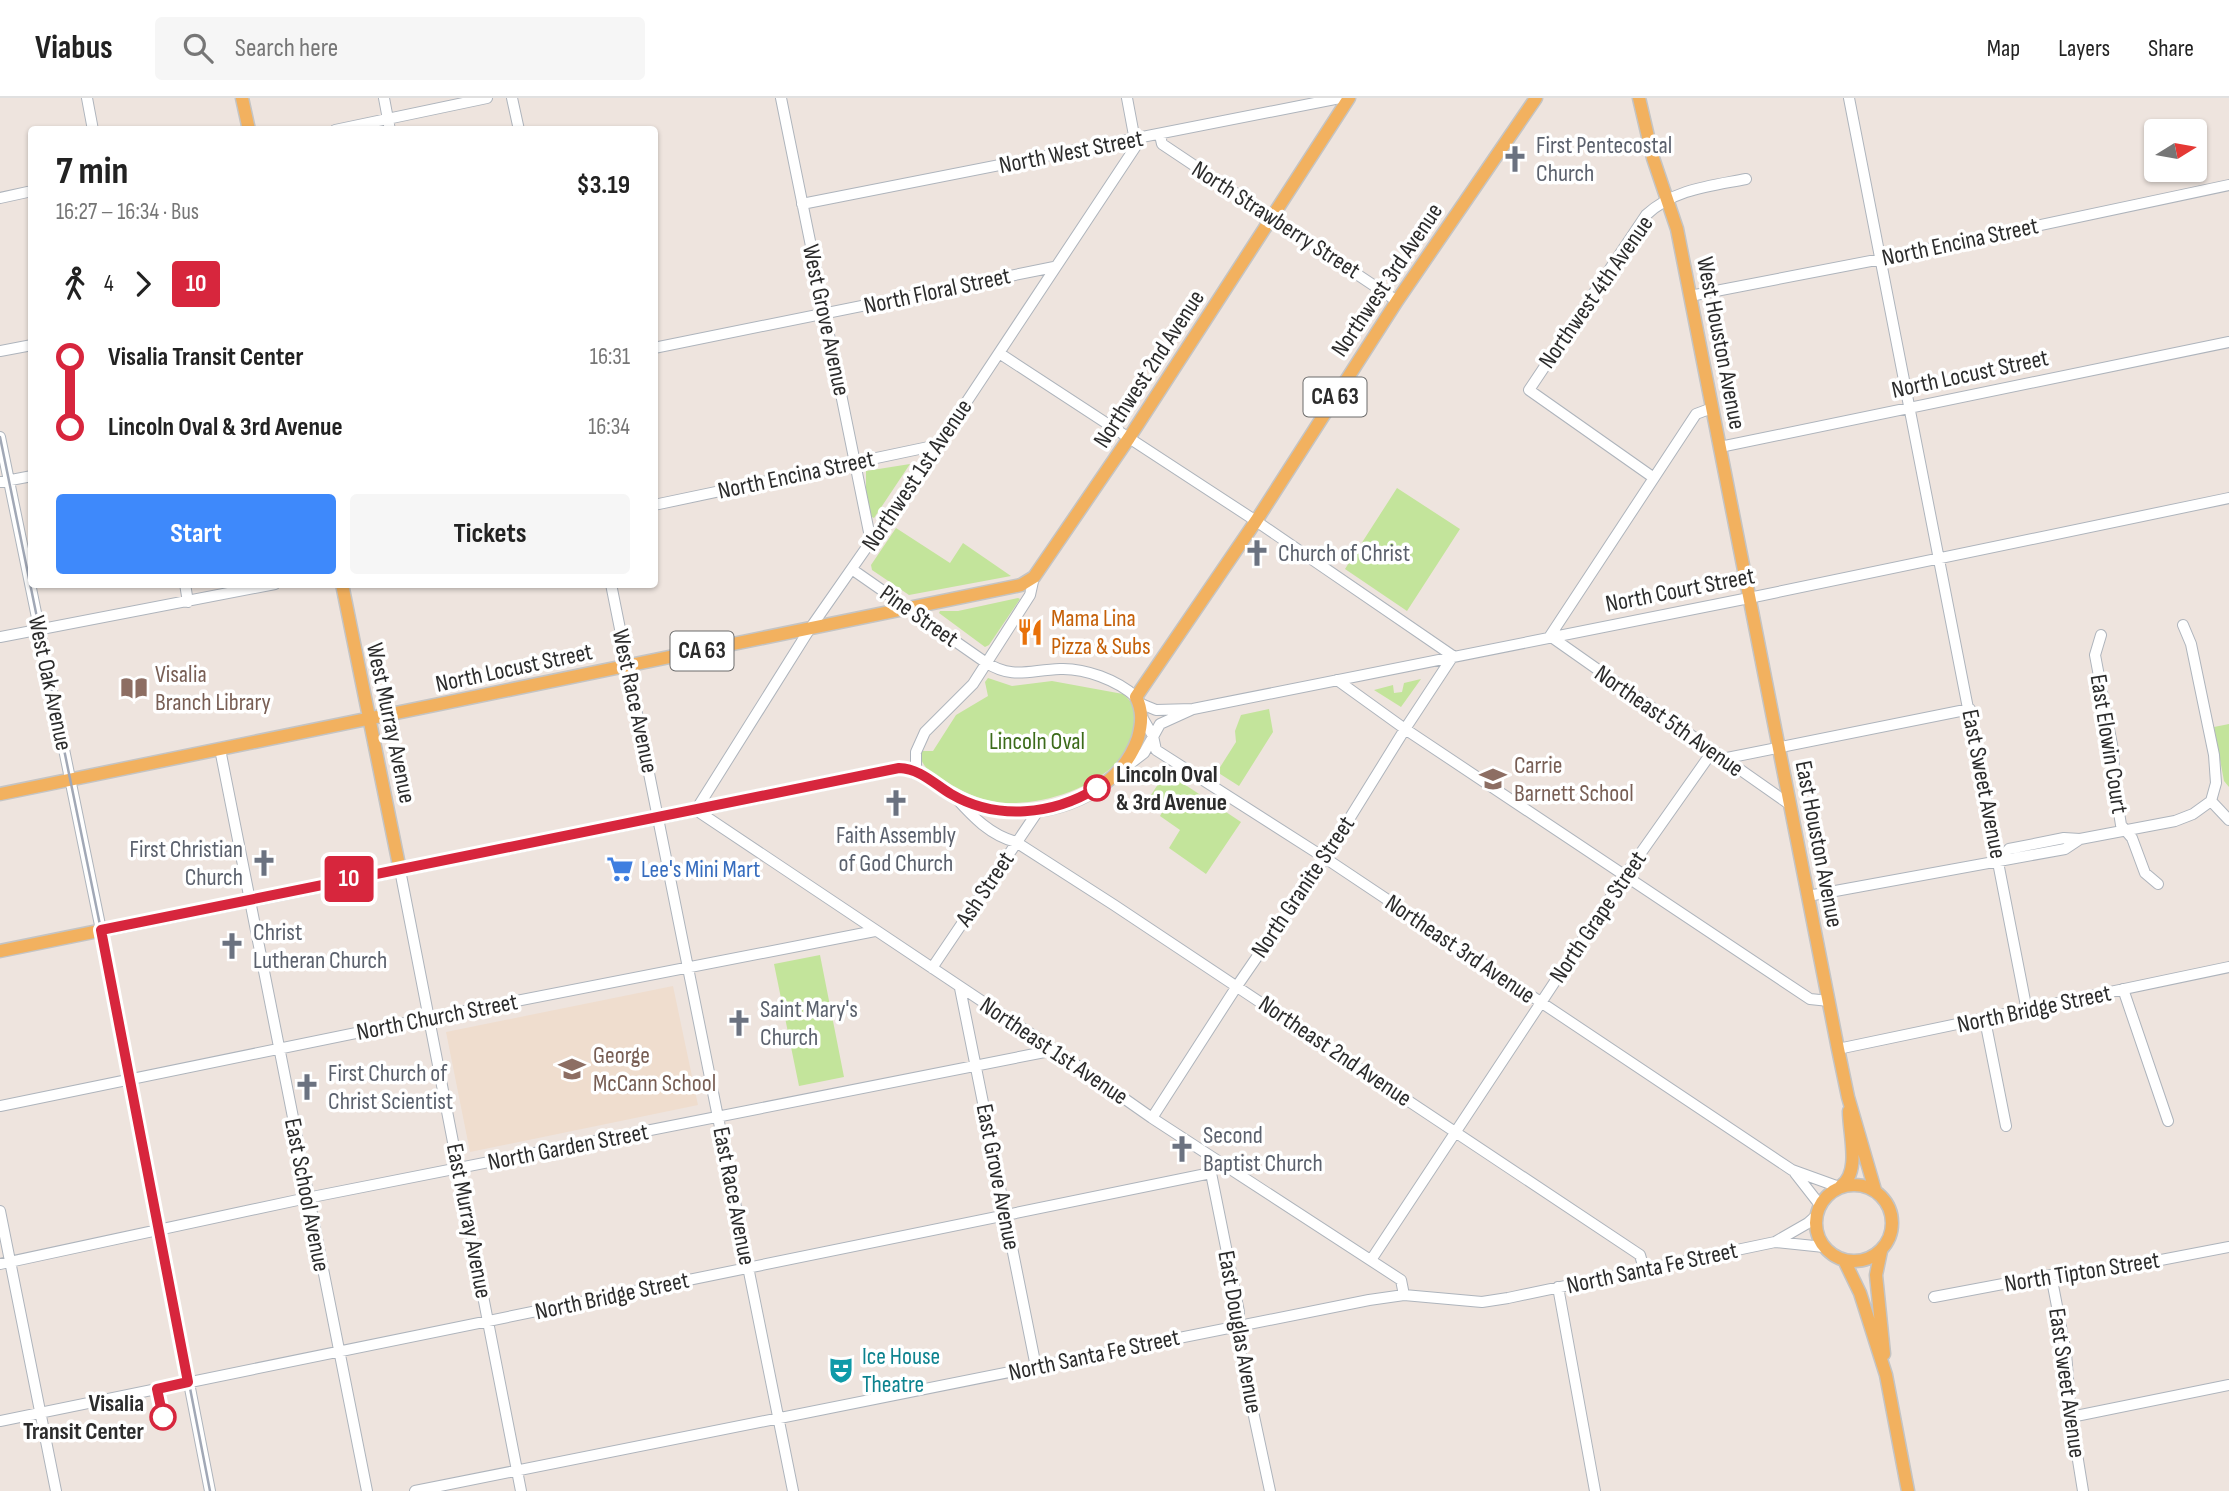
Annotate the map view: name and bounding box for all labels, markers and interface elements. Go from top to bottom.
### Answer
search box [155,17,645,80]
text: Viabus [35,28,113,68]
icon: search [179,29,217,67]
text: Search here [235,33,338,64]
text: Map [1987,34,2020,63]
text: Layers [2058,34,2110,63]
text: Share [2148,34,2194,63]
north arrow [2144,119,2207,182]
map controls [2144,119,2207,182]
street label: North West Street [997,124,1145,180]
place label: First Pentecostal Church [1536,131,1672,188]
church icon: First Pentecostal Church [1500,144,1530,174]
text: 7 min [56,149,128,194]
street label: North Strawberry Street [1186,155,1366,285]
text: $3.19 [576,170,630,201]
text: 16:27 – 16:34 · Bus [56,198,199,226]
street label: Northwest 3rd Avenue [1325,198,1449,362]
street label: Northwest 4th Avenue [1533,210,1659,374]
street label: North Encina Street [1879,211,2041,273]
street label: West Grove Avenue [796,242,856,398]
street label: West Houston Avenue [1690,254,1752,432]
street label: North Floral Street [861,261,1013,321]
icon: walk [56,265,94,303]
icon: forward [124,265,162,303]
text: 10 [186,269,206,298]
text: 4 [104,270,114,298]
street label: Northwest 2nd Avenue [1087,285,1211,453]
text: Visalia Transit Center [108,342,303,373]
text: 16:31 [590,343,630,371]
street label: North Locust Street [1889,343,2051,405]
road number: CA 63 [1304,378,1366,416]
street label: Northwest 1st Avenue [856,394,978,556]
text: Lincoln Oval & 3rd Avenue [108,412,343,443]
text: 16:34 [588,413,630,441]
street label: North Encina Street [715,444,877,506]
button: Start [56,494,336,574]
button: Tickets [350,494,630,574]
church icon: Church of Christ [1242,538,1272,568]
place label: Church of Christ [1278,539,1410,568]
street label: North Court Street [1603,561,1757,619]
street label: Pine Street [874,579,964,653]
place label: Mama Lina Pizza & Subs [1051,604,1151,661]
street label: West Oak Avenue [22,613,78,753]
restaurant icon: Mama Lina Pizza & Subs [1015,617,1045,647]
street label: West Race Avenue [606,626,664,776]
road number: CA 63 [670,632,734,670]
street label: North Locust Street [433,637,595,699]
street label: West Murray Avenue [360,640,422,806]
street label: Northeast 5th Avenue [1589,659,1749,783]
place label: Visalia Branch Library [155,660,271,717]
street label: East Elowin Court [2084,672,2134,816]
library icon: Visalia Branch Library [119,673,149,703]
street label: East Sweet Avenue [1955,707,2013,861]
park label: Lincoln Oval [989,727,1085,756]
place label: Carrie Barnett School [1514,751,1634,808]
street label: East Houston Avenue [1789,758,1849,930]
place label: Lincoln Oval & 3rd Avenue [1116,760,1227,817]
school or university icon: Carrie Barnett School [1478,764,1508,794]
marker: Lincoln Oval & 3rd Avenue [1084,775,1110,801]
church icon: Faith Assembly of God Church [881,788,911,818]
street label: North Granite Street [1245,811,1361,963]
place label: Faith Assembly of God Church [836,821,956,878]
place label: First Christian Church [130,835,243,892]
street label: Ash Street [949,846,1020,933]
street label: North Grape Street [1543,846,1653,988]
church icon: First Christian Church [249,848,279,878]
supermarket icon: Lee's Mini Mart [605,854,635,884]
place label: Lee's Mini Mart [641,855,760,884]
line badge: 10 [318,856,380,902]
text: 10 [339,864,359,893]
street label: Northeast 3rd Avenue [1379,888,1541,1010]
place label: Christ Lutheran Church [253,918,387,975]
church icon: Christ Lutheran Church [217,931,247,961]
street label: North Bridge Street [1954,979,2114,1039]
street label: North Church Street [354,987,520,1047]
street label: Northeast 2nd Avenue [1253,989,1417,1113]
street label: Northeast 1st Avenue [974,991,1134,1111]
place label: Saint Mary's Church [760,995,858,1052]
church icon: Saint Mary's Church [724,1008,754,1038]
place label: George McCann School [593,1041,716,1098]
school or university icon: George McCann School [557,1054,587,1084]
place label: First Church of Christ Scientist [328,1059,453,1116]
church icon: First Church of Christ Scientist [292,1072,322,1102]
street label: East Grove Avenue [970,1102,1026,1252]
street label: East School Avenue [278,1116,336,1274]
street label: North Garden Street [485,1117,651,1177]
place label: Second Baptist Church [1203,1121,1323,1178]
street label: East Race Avenue [706,1124,762,1268]
church icon: Second Baptist Church [1167,1134,1197,1164]
street label: East Murray Avenue [440,1141,498,1301]
street label: North Santa Fe Street [1564,1236,1740,1300]
street label: North Tipton Street [2002,1245,2162,1299]
street label: East Douglas Avenue [1211,1248,1269,1416]
street label: North Bridge Street [532,1266,692,1326]
street label: East Sweet Avenue [2042,1306,2092,1460]
street label: North Santa Fe Street [1006,1323,1182,1387]
place label: Ice House Theatre [862,1342,940,1399]
theatre icon: Ice House Theatre [826,1355,856,1385]
place label: Visalia Transit Center [23,1389,145,1446]
marker: Visalia Transit Center [150,1404,176,1430]

